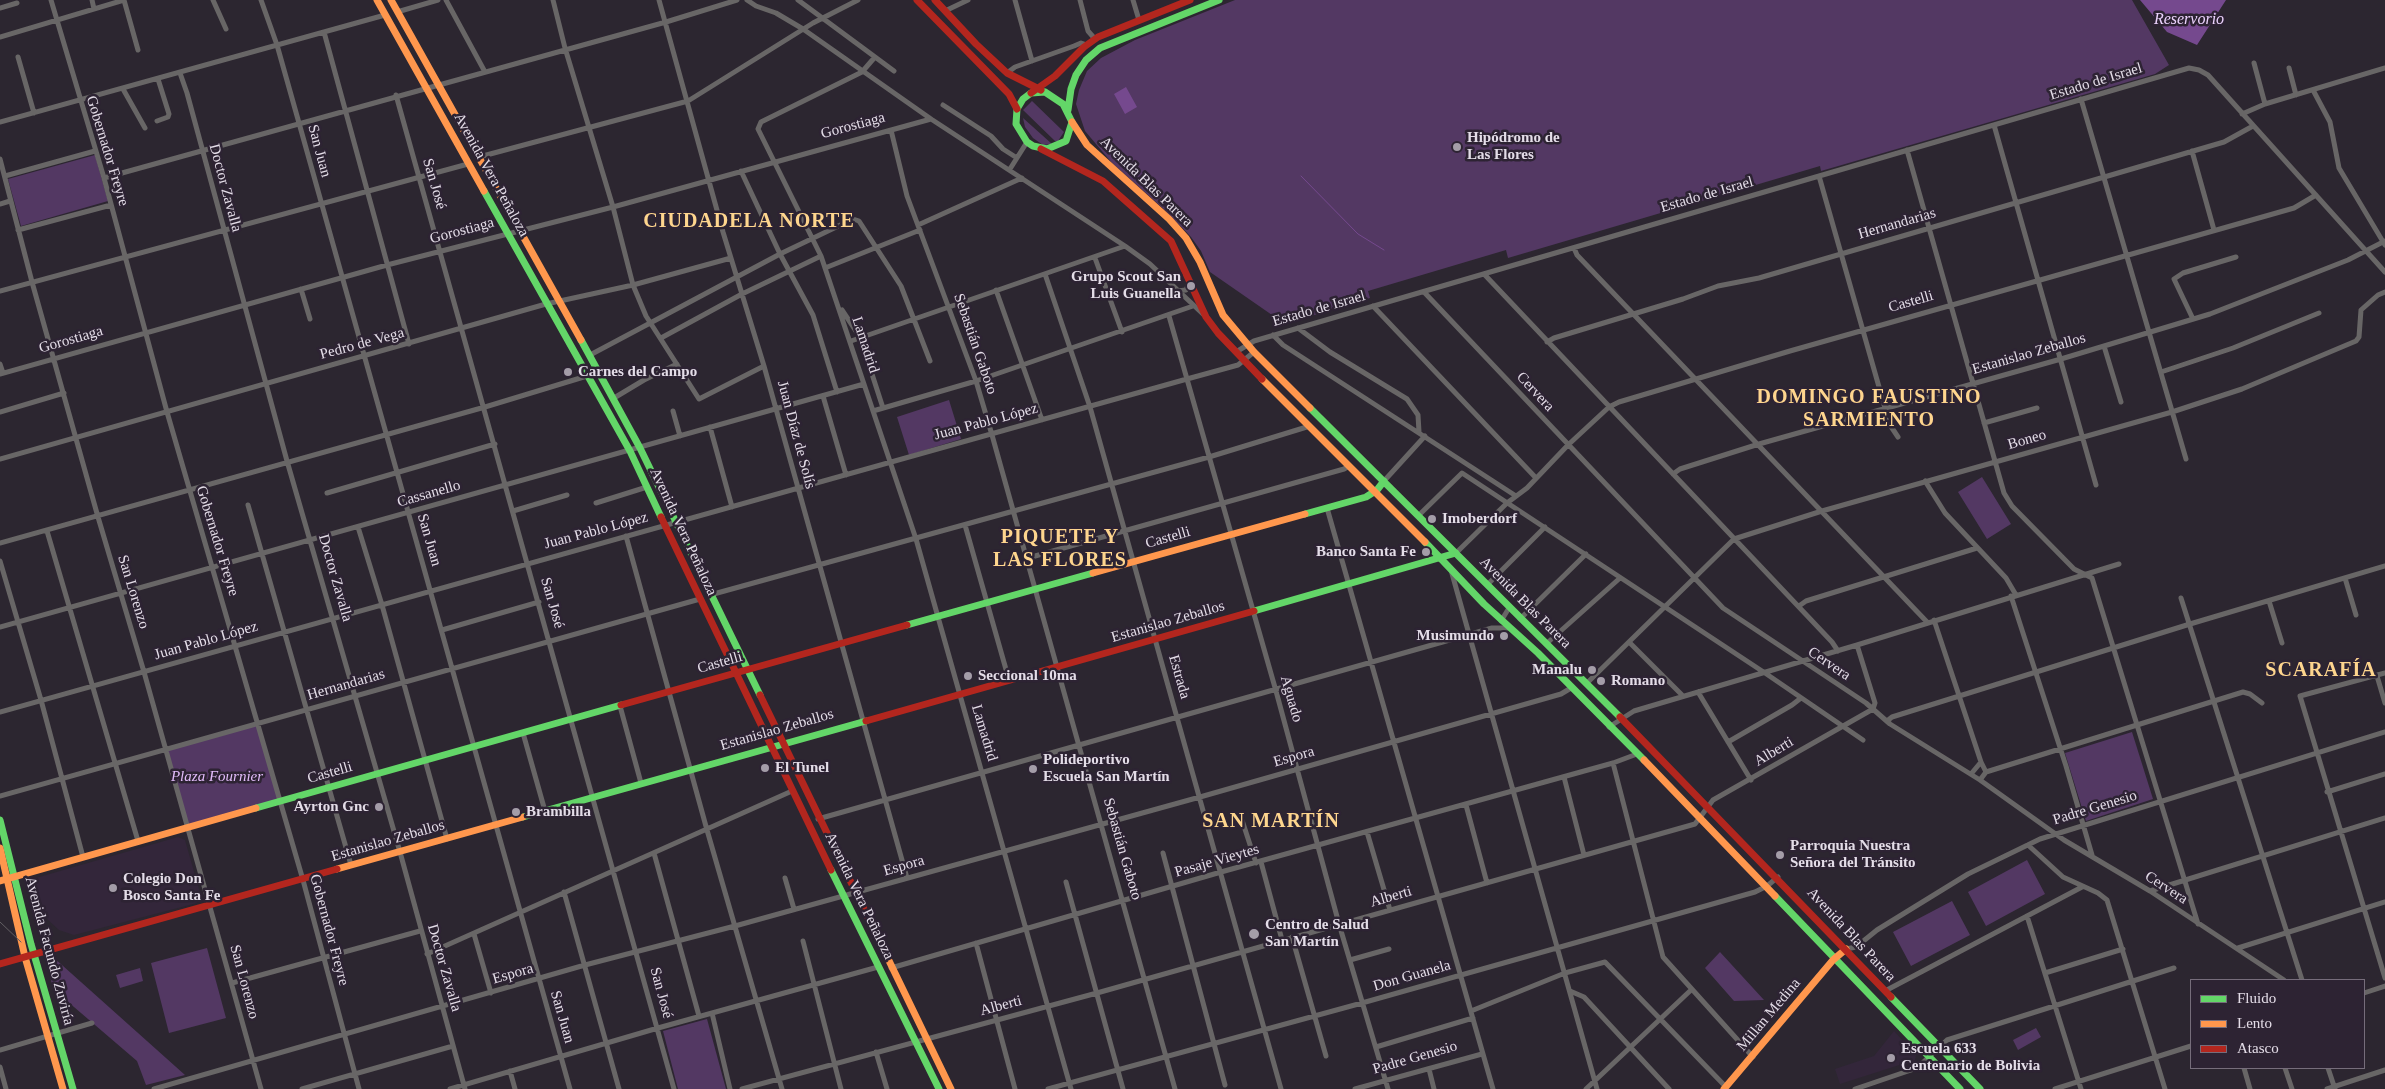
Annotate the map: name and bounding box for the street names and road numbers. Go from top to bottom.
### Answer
street label: Estado de Israel [2048,59,2144,105]
street label: Gobernador Freyre [82,94,132,208]
street label: Gorostiaga [819,109,887,143]
street label: Avenida Vera Peñaloza [449,110,533,240]
street label: San Juan [303,123,335,179]
street label: Avenida Blas Parera [1096,133,1196,231]
street label: Doctor Zavalla [205,142,245,234]
street label: San José [418,156,450,212]
street label: Estado de Israel [1658,173,1756,217]
street label: Hernandarias [1856,204,1938,244]
street label: Gorostiaga [428,214,496,248]
street label: Estado de Israel [1270,287,1368,331]
street label: Castelli [1886,287,1936,317]
street label: Sebastián Gaboto [949,291,1001,397]
street label: Lamadrid [847,314,883,376]
street label: Gorostiaga [37,322,105,358]
street label: Pedro de Vega [318,324,406,364]
street label: Estanislao Zeballos [1970,329,2088,379]
street label: Cervera [1512,369,1558,415]
street label: Juan Díaz de Solís [773,379,819,491]
street label: Juan Pablo López [932,400,1040,444]
street label: Boneo [2006,426,2048,454]
street label: Avenida Vera Peñaloza [646,465,720,599]
street label: Cassanello [395,476,463,512]
street label: Gobernador Freyre [192,484,242,598]
street label: Juan Pablo López [542,509,650,553]
street label: San Juan [413,512,445,568]
street label: Castelli [1143,523,1193,553]
street label: Doctor Zavalla [314,532,356,624]
street label: San Lorenzo [113,553,153,631]
street label: Avenida Blas Parera [1475,553,1575,653]
street label: San José [536,575,568,631]
street label: Estanislao Zeballos [1109,597,1227,647]
street label: Juan Pablo López [152,618,260,664]
street label: Cervera [1804,643,1854,685]
street label: Castelli [695,648,745,678]
street label: Estrada [1164,653,1194,701]
street label: Hernandarias [305,665,387,705]
street label: Aguado [1276,674,1306,724]
street label: Lamadrid [967,702,1001,764]
street label: Estanislao Zeballos [718,705,836,755]
street label: Alberti [1751,733,1797,771]
street label: Espora [1271,743,1317,771]
street label: Castelli [305,758,355,788]
street label: Padre Genesio [2051,787,2139,829]
street label: Sebastián Gaboto [1099,796,1145,902]
street label: Estanislao Zeballos [329,816,447,866]
street label: Avenida Vera Peñaloza [820,830,898,962]
street label: Pasaje Vieytes [1173,840,1261,882]
street label: Espora [881,852,927,880]
street label: Cervera [2141,868,2191,908]
street label: Gobernador Freyre [305,872,353,988]
street label: Avenida Facundo Zuviría [21,875,77,1027]
street label: Alberti [1368,882,1414,912]
street label: Avenida Blas Parera [1803,884,1899,986]
street label: Doctor Zavalla [423,922,465,1014]
street label: San Lorenzo [225,943,263,1021]
street label: Don Guanela [1371,956,1453,996]
street label: Espora [490,960,536,988]
street label: San José [646,966,676,1020]
street label: Millan Medina [1733,975,1805,1055]
street label: San Juan [546,989,578,1045]
street label: Alberti [978,992,1024,1020]
street label: Padre Genesio [1371,1037,1459,1079]

